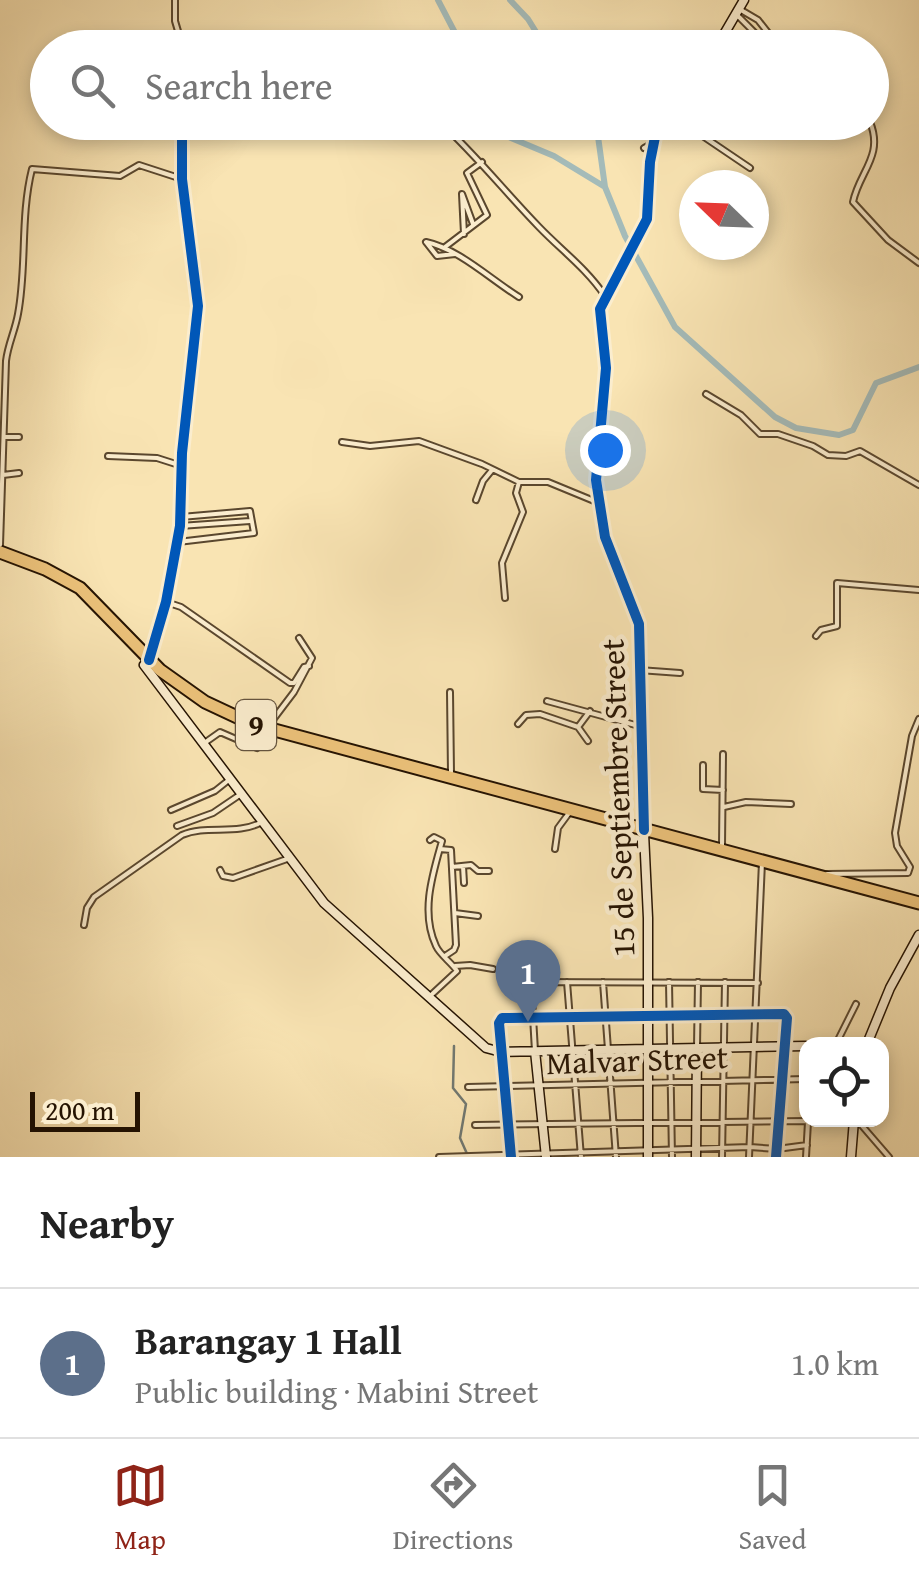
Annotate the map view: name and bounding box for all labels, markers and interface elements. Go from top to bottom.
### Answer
search box [30,30,889,140]
text: Search here [145,57,333,113]
icon: search [65,58,120,113]
north arrow [679,170,769,260]
your location [580,425,631,476]
street label: 15 de Septiembre Street [588,638,647,958]
road number: 9 [236,700,276,750]
pin: 1 [496,940,560,1022]
street label: Malvar Street [545,1033,729,1086]
map controls [799,1037,889,1127]
button: locate [799,1037,889,1127]
scale bar [30,1087,140,1132]
text: 200 m [45,1089,114,1130]
text: Nearby [40,1192,174,1253]
text: Barangay 1 Hall [135,1312,402,1368]
text: 1 [64,1340,81,1387]
text: 1.0 km [791,1340,879,1387]
text: Public building · Mabini Street [135,1368,538,1415]
tab: Map [113,1458,168,1559]
tab: Directions [393,1458,513,1559]
tab: Saved [739,1458,806,1559]

